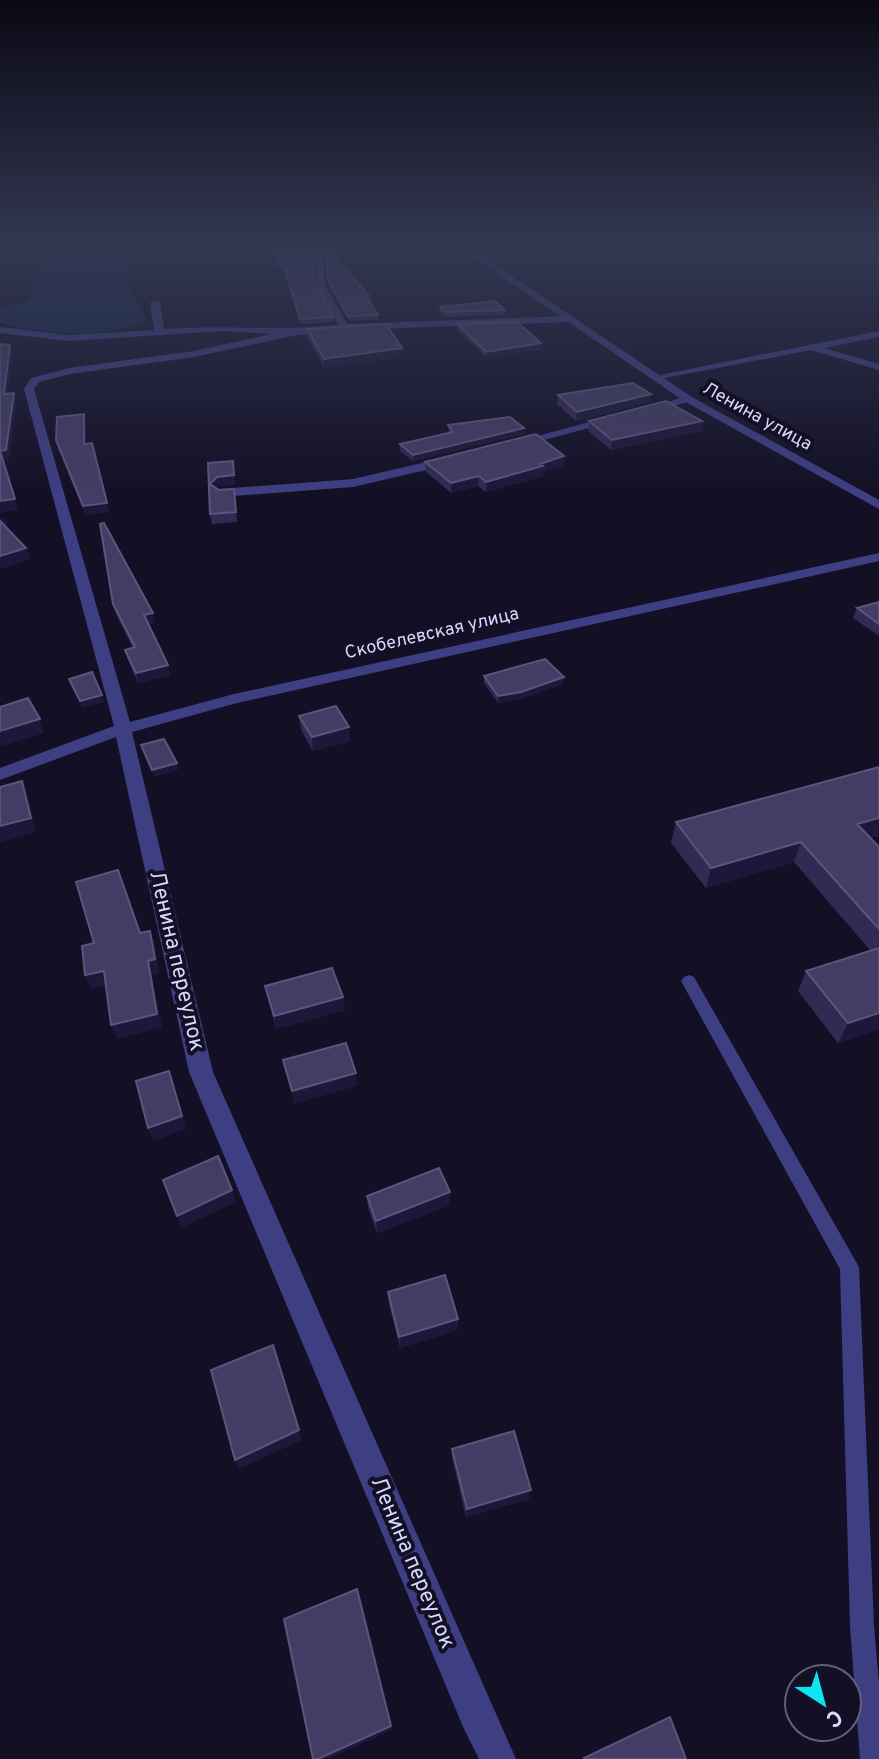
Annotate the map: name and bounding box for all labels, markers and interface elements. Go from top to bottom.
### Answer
street label: Ленина улица [698,378,816,456]
street label: Скобелевская улица [343,603,521,665]
street label: Ленина переулок [142,868,210,1054]
street label: Ленина переулок [364,1473,460,1653]
north arrow [783,1663,863,1743]
text: С [820,1702,847,1732]

